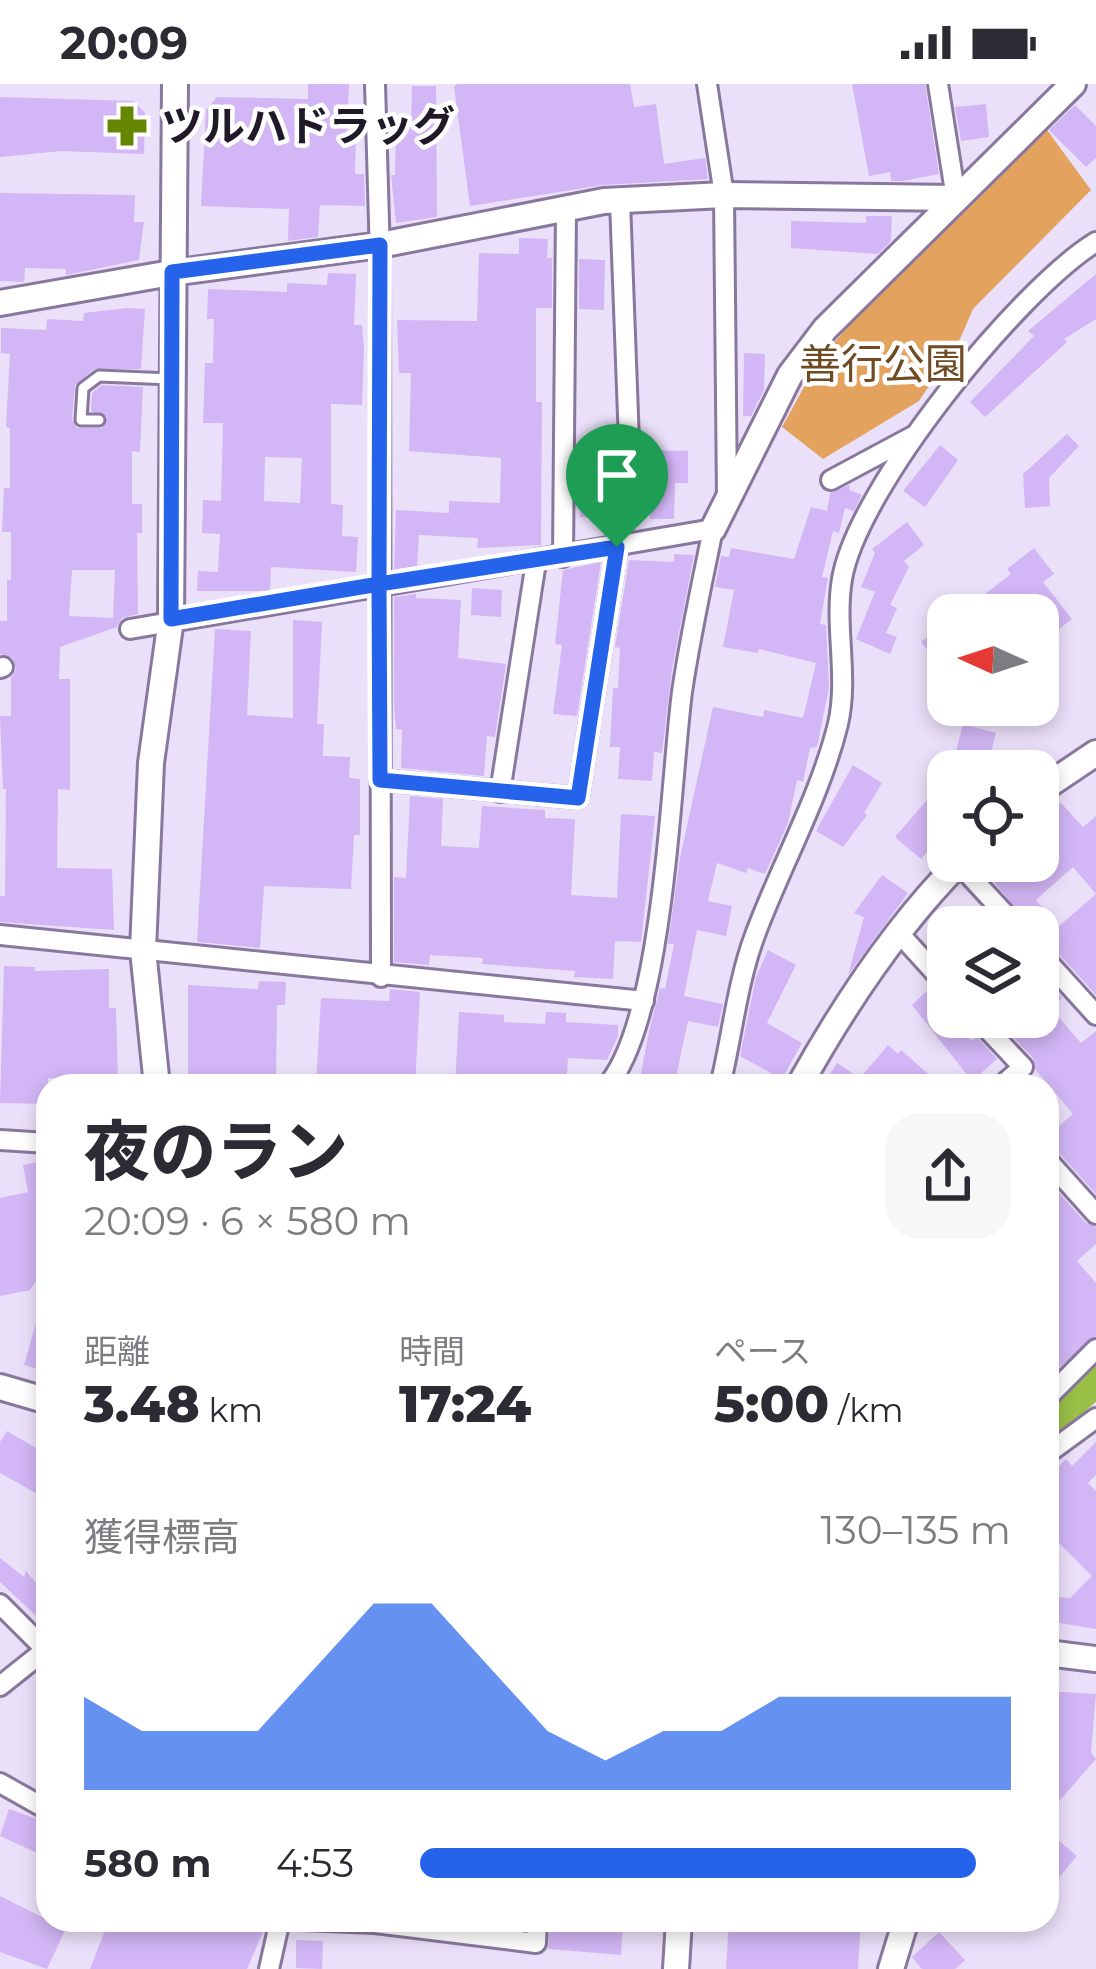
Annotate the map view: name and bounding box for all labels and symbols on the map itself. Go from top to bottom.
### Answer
place label: ツルハドラッグ [161,100,455,152]
pharmacy icon: ツルハドラッグ [104,103,150,149]
park label: 善行公園 [799,338,967,390]
pin [566,424,668,547]
north arrow [927,594,1059,726]

